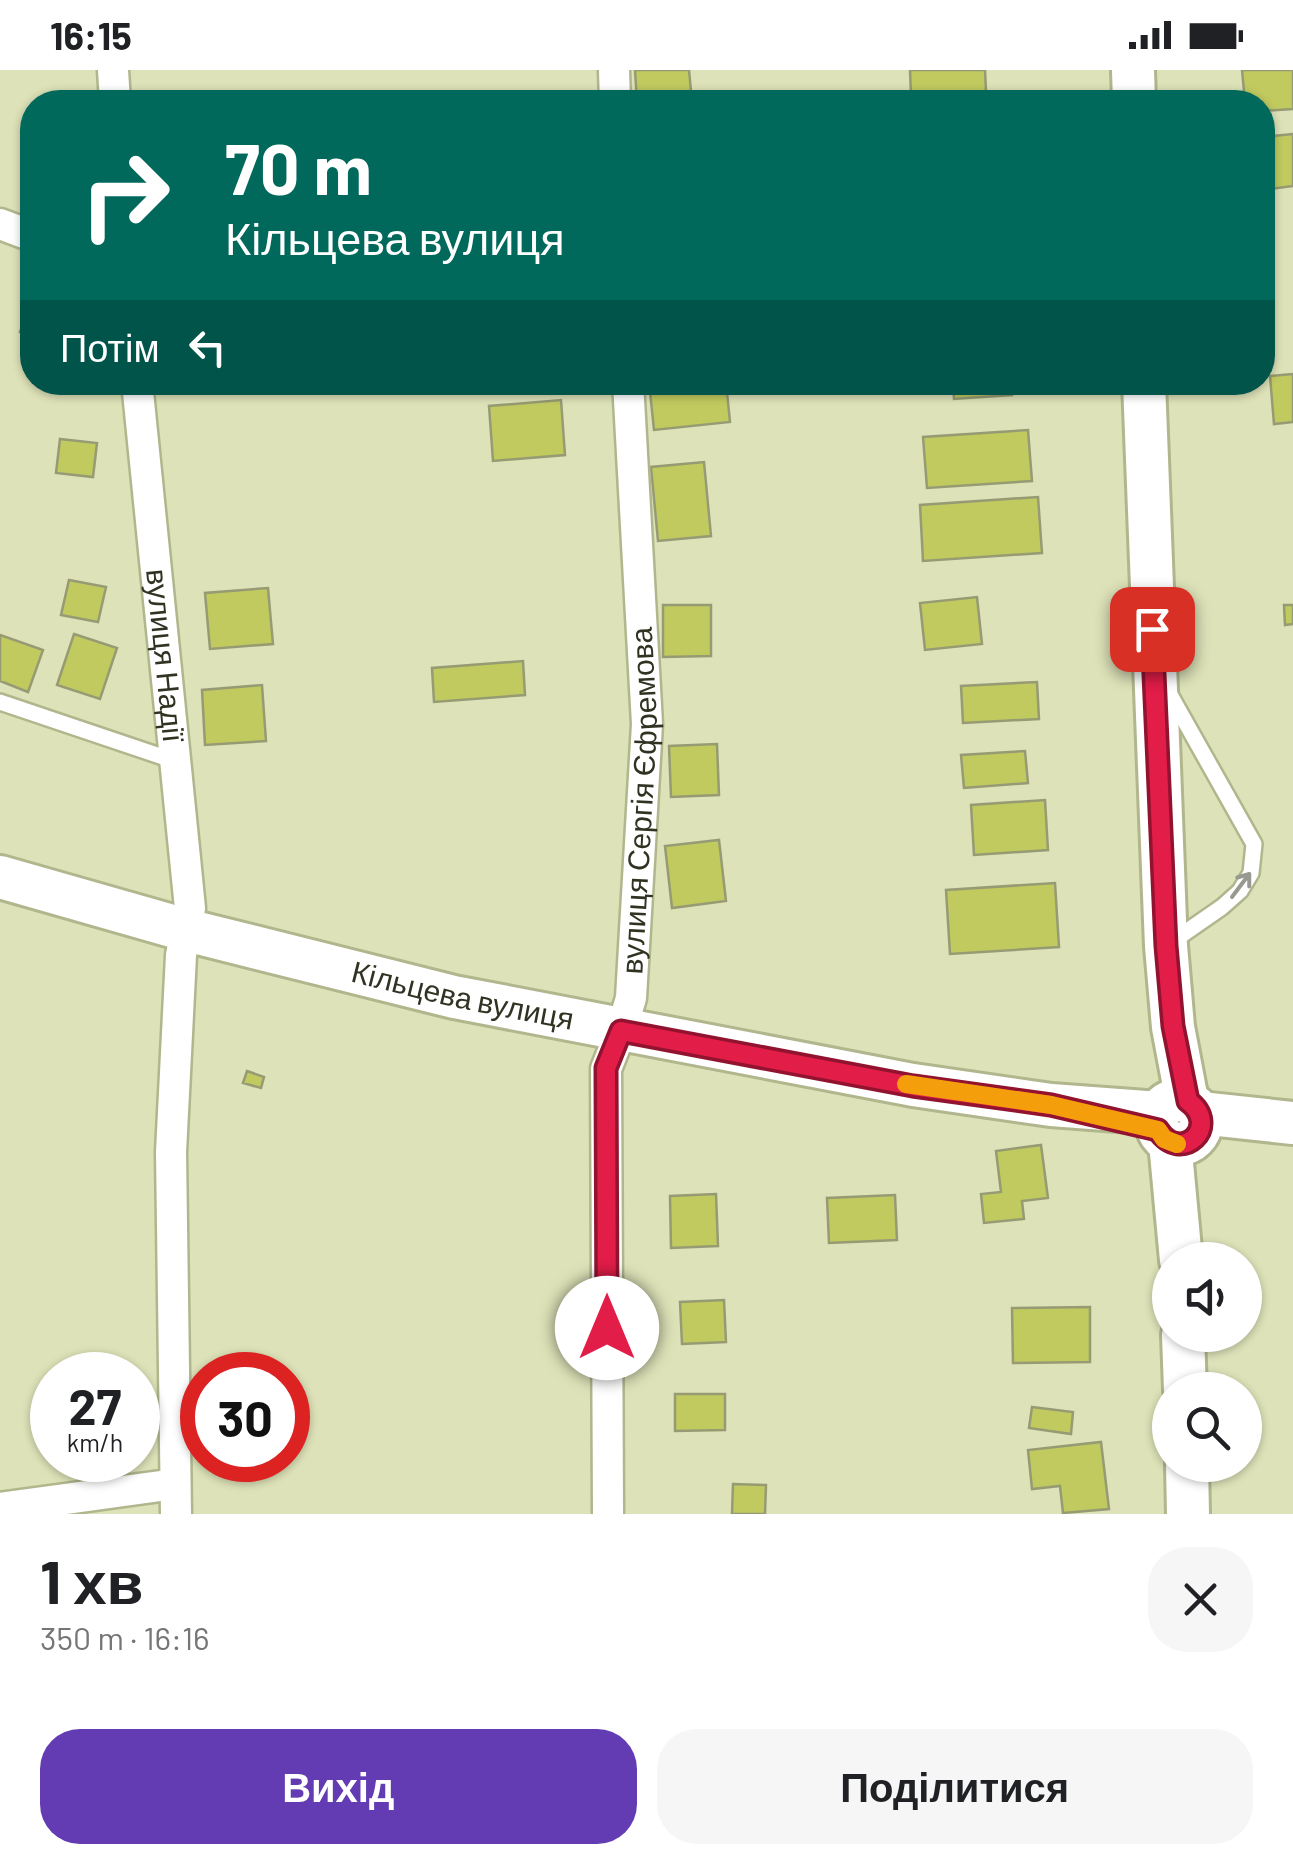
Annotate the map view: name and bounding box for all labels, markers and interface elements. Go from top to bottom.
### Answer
text: 16:15 [50,12,132,58]
text: 70 m [225,125,372,209]
icon: right [60,130,190,260]
text: Кільцева вулиця [225,210,565,264]
icon: left [180,320,235,375]
text: Потім [60,324,160,370]
street label: вулиця Надії [140,567,193,745]
pin [1110,587,1195,672]
icon: arrive [1125,602,1180,657]
street label: вулиця Сергія Єфремова [612,626,663,975]
one-way arrow [1230,872,1251,900]
street label: Кільцева вулиця [348,952,577,1036]
map controls [1152,1242,1262,1482]
button: sound [1152,1242,1262,1352]
position arrow [555,1276,659,1380]
speed limit sign: 30 [180,1352,310,1482]
button: search [1152,1372,1262,1482]
text: 27 [69,1375,121,1435]
text: km/h [67,1427,123,1457]
text: 1 хв [40,1544,144,1616]
button: close [1148,1547,1253,1652]
text: 350 m · 16:16 [40,1618,210,1656]
button: Вихід [40,1729,637,1844]
button: Поділитися [657,1729,1253,1844]

